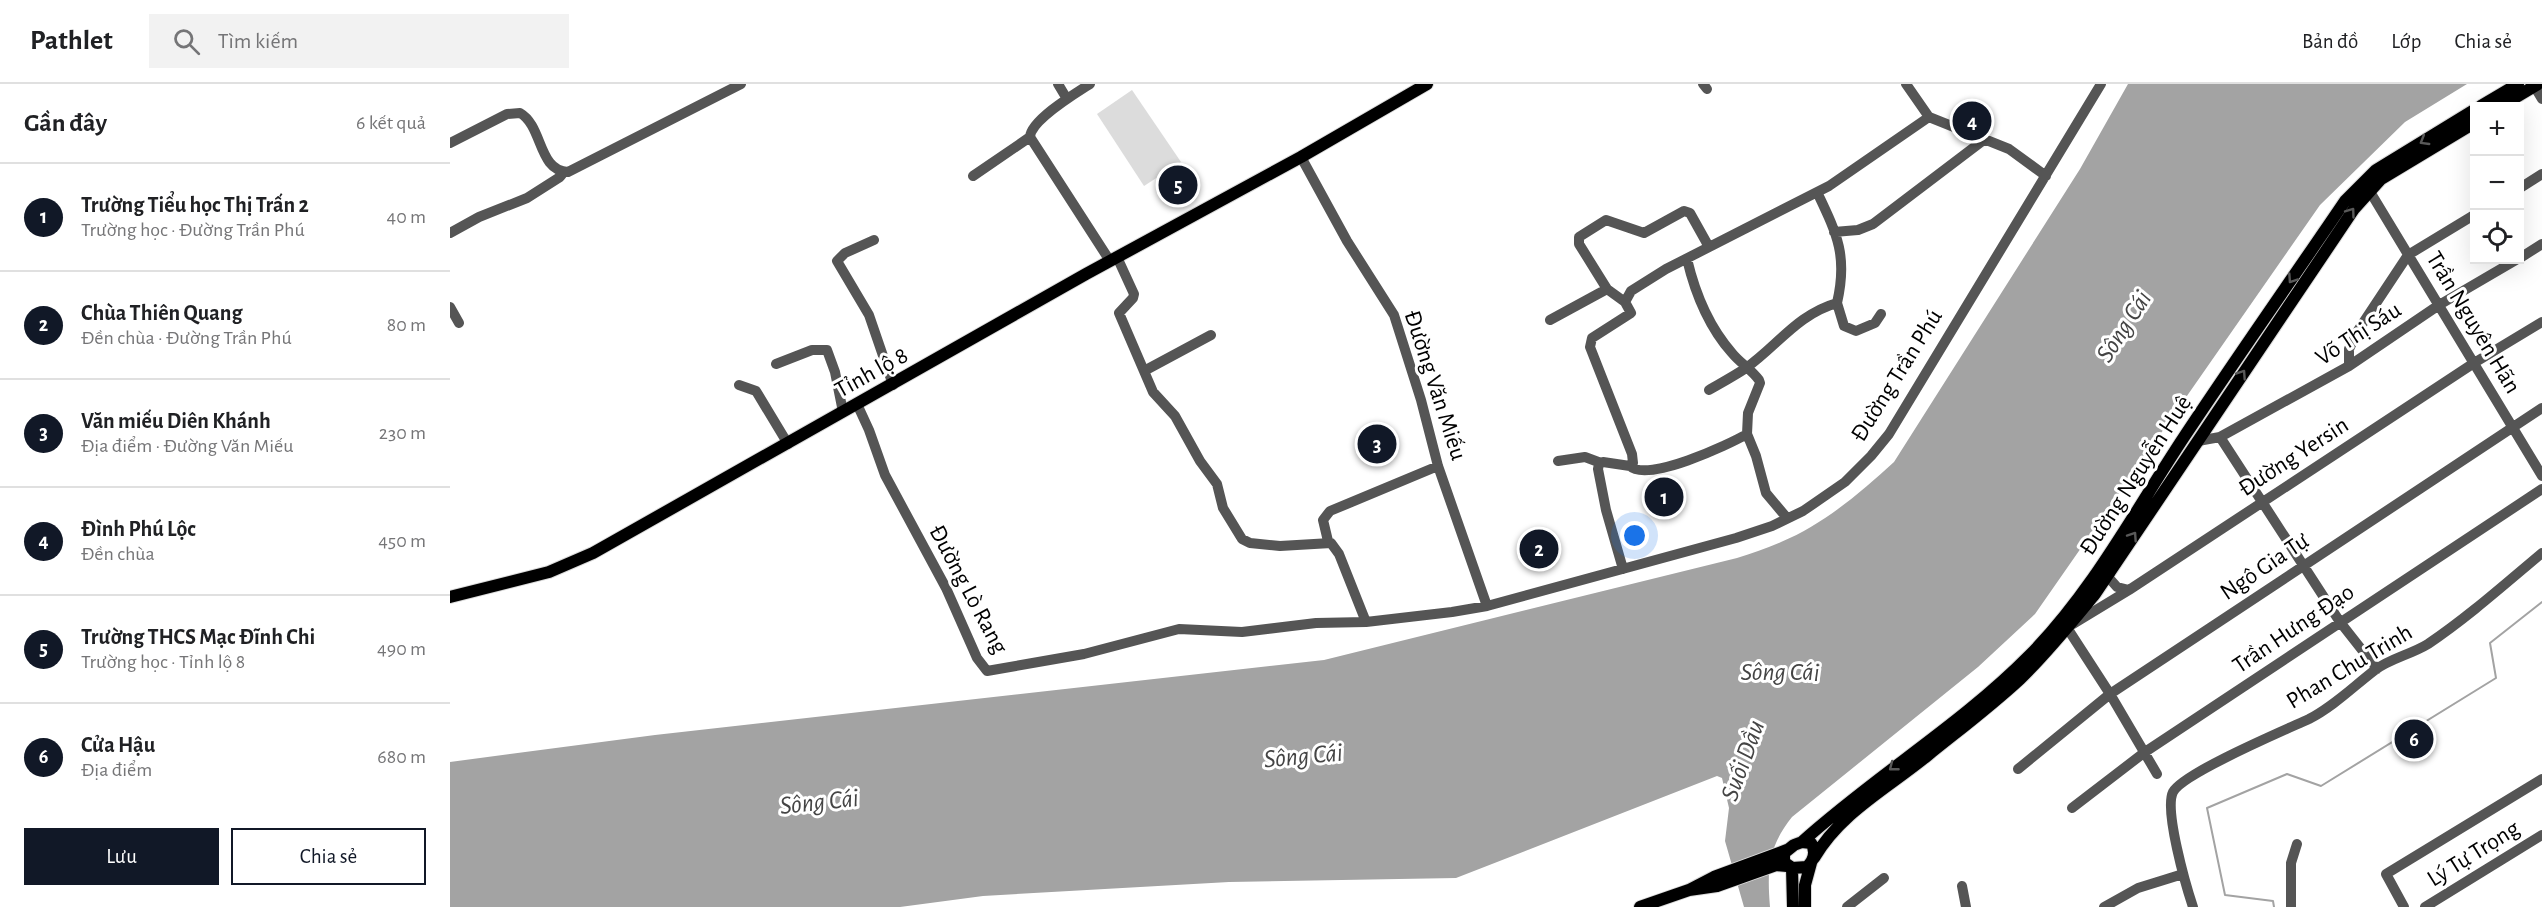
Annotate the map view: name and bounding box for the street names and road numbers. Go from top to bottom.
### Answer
street label: Trần Nguyên Hãn [2421,247,2525,398]
street label: Võ Thị Sáu [2312,298,2405,370]
street label: Đường Trần Phú [1847,305,1947,446]
street label: Đường Văn Miếu [1400,307,1471,463]
street label: Tỉnh lộ 8 [831,343,912,403]
street label: Đường Nguyễn Huệ [2075,391,2196,560]
street label: Đường Yersin [2234,413,2353,501]
street label: Đường Lò Rang [924,521,1012,658]
street label: Ngô Gia Tự [2216,528,2314,605]
street label: Trần Hưng Đạo [2229,580,2359,678]
street label: Phan Chu Trinh [2282,620,2417,714]
street label: Lý Tự Trọng [2423,816,2524,892]

